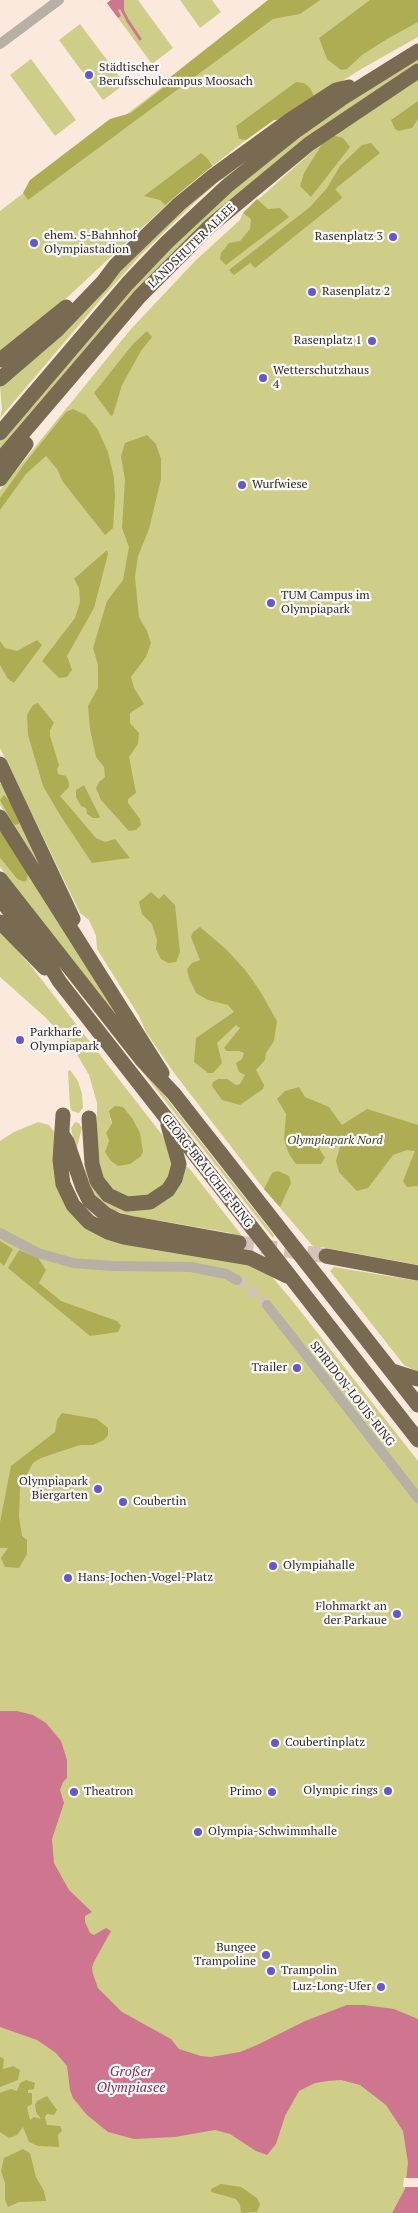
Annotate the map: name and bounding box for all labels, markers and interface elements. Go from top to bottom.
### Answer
place label: Städtischer Berufsschulcampus Moosach [99,61,253,89]
marker: Städtischer Berufsschulcampus Moosach [83,69,95,81]
street label: LANDSHUTER ALLEE [145,201,239,291]
place label: ehem. S-Bahnhof Olympiastadion [44,229,137,257]
place label: Rasenplatz 3 [315,230,383,244]
marker: Rasenplatz 3 [387,231,399,243]
marker: ehem. S-Bahnhof Olympiastadion [28,237,40,249]
place label: Rasenplatz 2 [322,285,390,299]
marker: Rasenplatz 2 [306,286,318,298]
place label: Rasenplatz 1 [294,334,362,348]
marker: Rasenplatz 1 [366,335,378,347]
place label: Wetterschutzhaus 4 [273,364,369,392]
marker: Wetterschutzhaus 4 [257,372,269,384]
place label: Wurfwiese [252,478,308,492]
marker: Wurfwiese [236,479,248,491]
place label: TUM Campus im Olympiapark [281,589,370,617]
marker: TUM Campus im Olympiapark [265,597,277,609]
place label: Parkharfe Olympiapark [30,1026,99,1054]
marker: Parkharfe Olympiapark [14,1034,26,1046]
street label: GEORG-BRAUCHLE-RING [158,1111,256,1231]
park label: Olympiapark Nord [287,1134,383,1148]
street label: SPIRIDON-LOUIS-RING [307,1339,397,1449]
place label: Trailer [251,1361,287,1375]
marker: Trailer [291,1362,303,1374]
place label: Olympiapark Biergarten [19,1475,88,1503]
marker: Olympiapark Biergarten [92,1483,104,1495]
place label: Coubertin [133,1495,186,1509]
marker: Coubertin [117,1496,129,1508]
place label: Olympiahalle [283,1559,355,1573]
marker: Olympiahalle [267,1560,279,1572]
place label: Hans-Jochen-Vogel-Platz [78,1571,213,1585]
marker: Hans-Jochen-Vogel-Platz [62,1572,74,1584]
place label: Flohmarkt an der Parkaue [315,1600,387,1628]
marker: Flohmarkt an der Parkaue [391,1608,403,1620]
place label: Coubertinplatz [285,1736,365,1750]
marker: Coubertinplatz [269,1737,281,1749]
place label: Olympic rings [303,1784,378,1798]
place label: Theatron [84,1785,133,1799]
place label: Primo [230,1785,262,1799]
marker: Olympic rings [382,1785,394,1797]
marker: Theatron [68,1786,80,1798]
marker: Primo [266,1786,278,1798]
place label: Olympia-Schwimmhalle [208,1825,337,1839]
marker: Olympia-Schwimmhalle [192,1826,204,1838]
place label: Bungee Trampoline [194,1941,256,1969]
marker: Bungee Trampoline [260,1949,272,1961]
place label: Trampolin [281,1964,337,1978]
marker: Trampolin [265,1965,277,1977]
place label: Luz-Long-Ufer [292,1980,371,1994]
marker: Luz-Long-Ufer [375,1981,387,1993]
water label: Großer Olympiasee [96,2064,166,2096]

